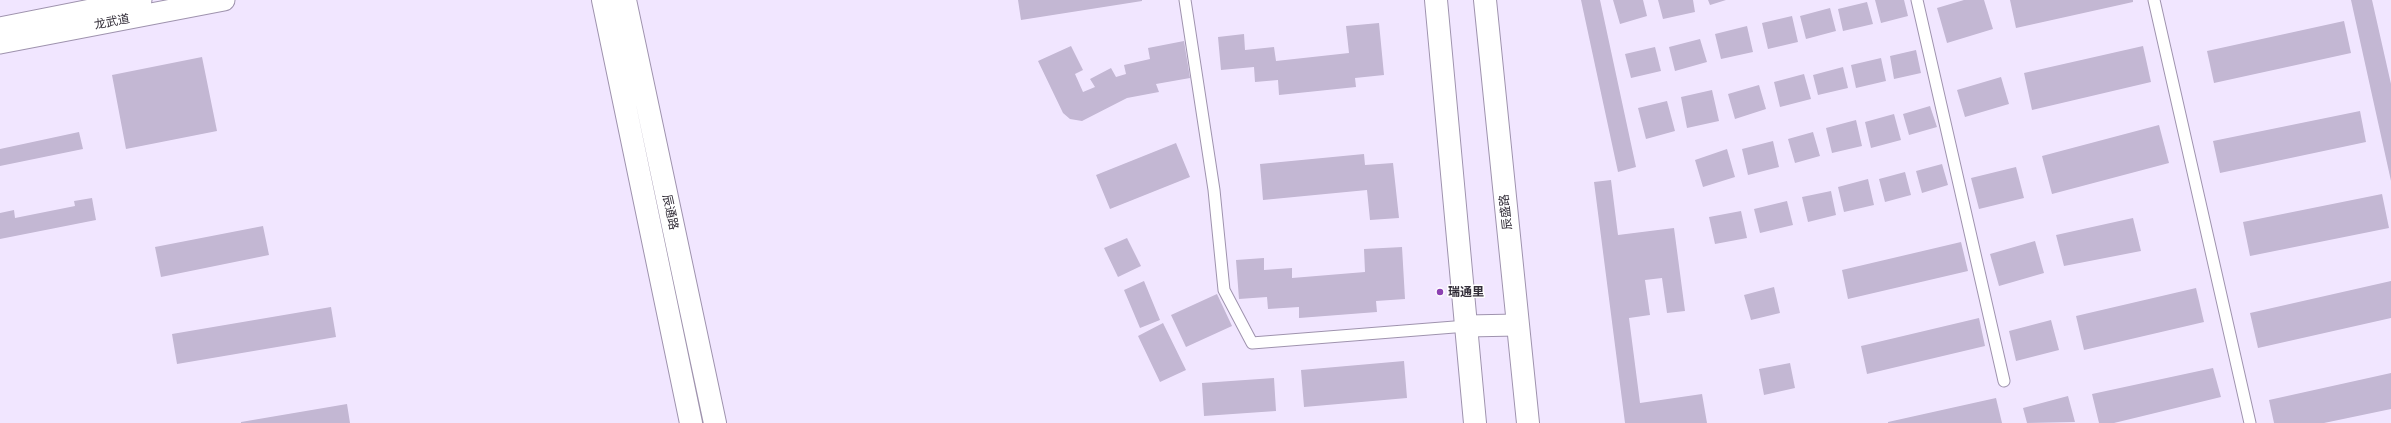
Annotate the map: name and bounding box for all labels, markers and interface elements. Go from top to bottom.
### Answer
street label: 龙武道 [93,11,131,33]
street label: 辰通路 [659,193,681,231]
street label: 辰盛路 [1497,193,1515,231]
place label: 瑞通里 [1448,285,1484,299]
marker: 瑞通里 [1435,287,1445,297]

